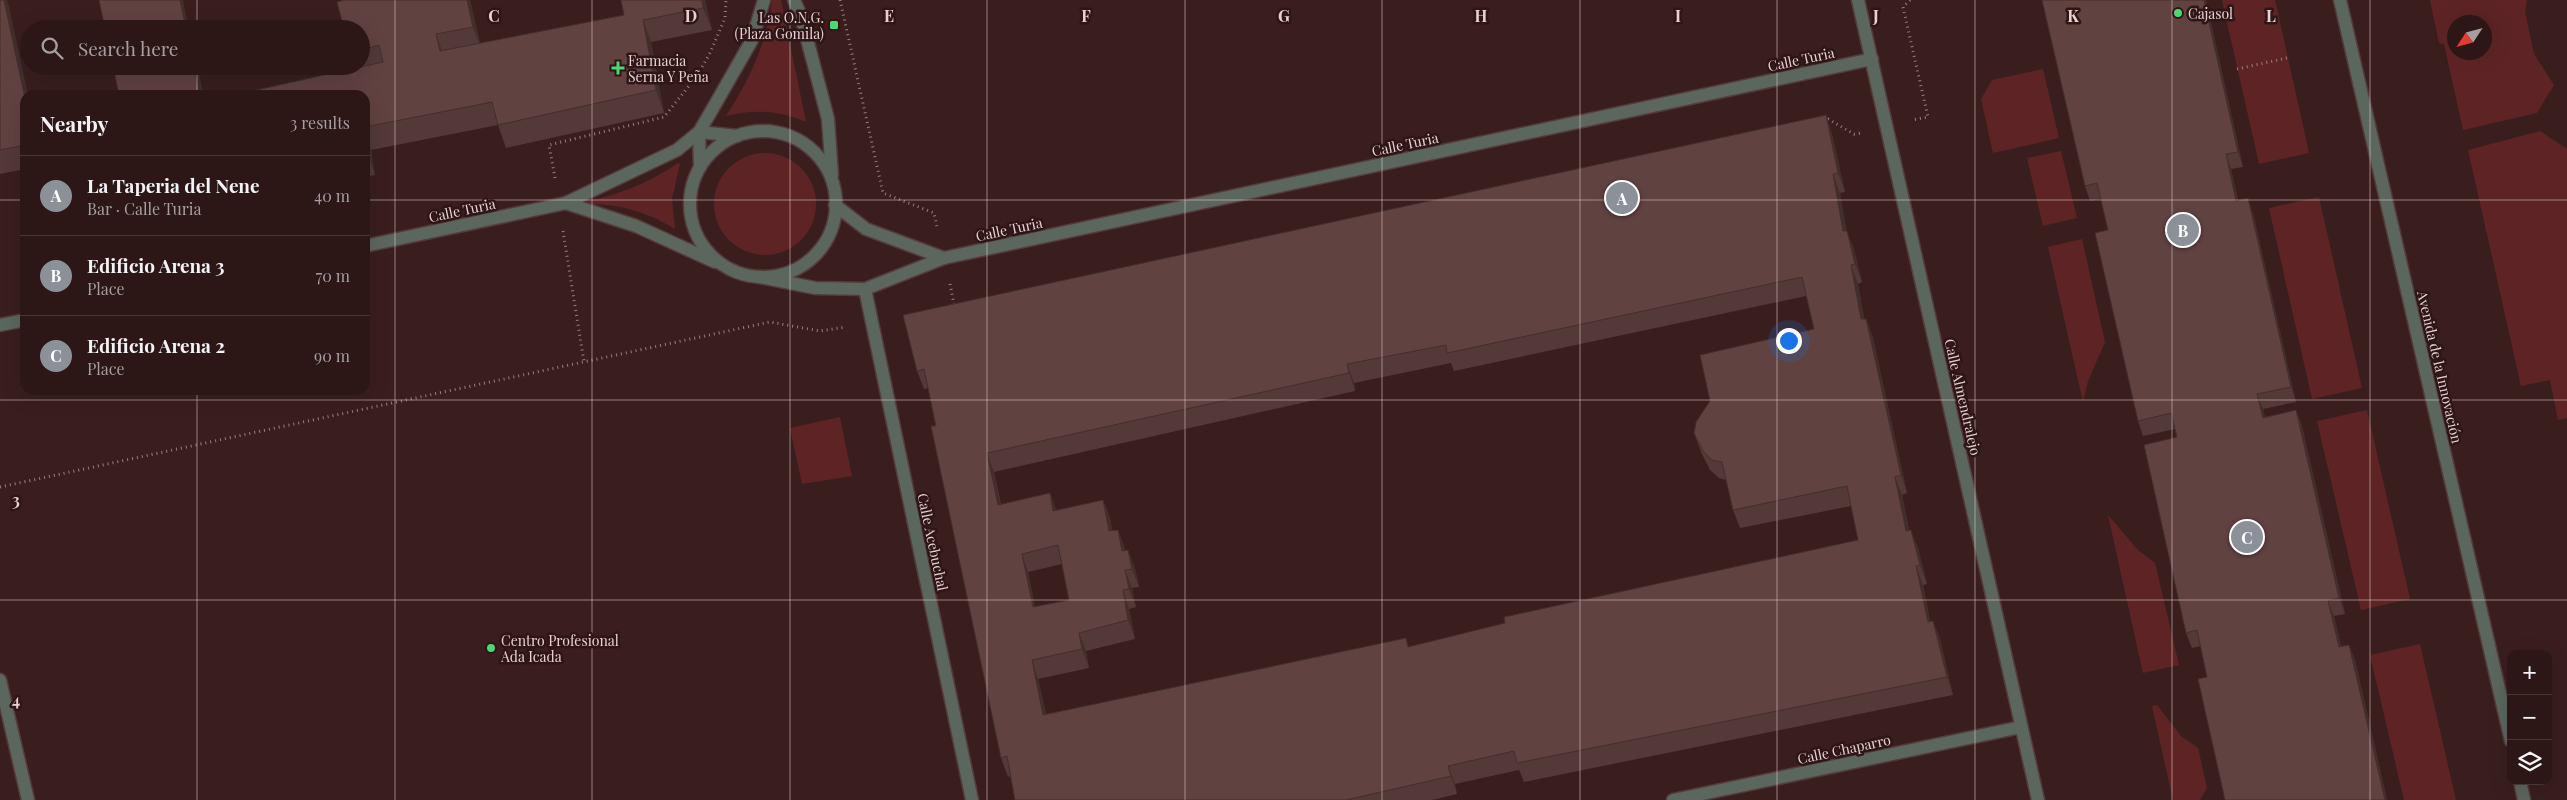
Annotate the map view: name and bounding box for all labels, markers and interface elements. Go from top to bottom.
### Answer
place label: Cajasol [2188,4,2233,23]
text: C [488,5,500,26]
text: D [685,5,697,26]
text: E [884,5,894,26]
text: F [1081,5,1091,26]
text: G [1278,5,1290,26]
text: H [1475,5,1488,26]
text: I [1675,5,1681,26]
text: J [1872,5,1879,26]
text: K [2067,5,2079,26]
text: L [2266,5,2276,26]
marker: Cajasol [2172,7,2184,19]
place label: Las O.N.G. (Plaza Gomila) [735,8,824,43]
north arrow [2447,15,2492,60]
marker: Las O.N.G. (Plaza Gomila) [828,19,840,31]
search box [20,20,370,75]
icon: search [38,34,66,62]
text: Search here [78,35,178,61]
street label: Calle Turia [1766,43,1836,75]
place label: Farmacia Serna Y Peña [628,51,709,86]
marker: Farmacia Serna Y Peña [612,62,624,74]
text: Nearby [40,109,109,137]
text: 3 results [290,112,350,133]
street label: Calle Turia [1370,128,1440,160]
text: La Taperia del Nene [87,172,260,198]
pin: A [1606,179,1638,217]
text: A [51,185,61,206]
text: 40 m [314,185,350,206]
street label: Calle Turia [427,194,497,226]
text: Bar · Calle Turia [87,198,201,219]
pin: B [2167,211,2199,249]
street label: Calle Turia [974,213,1044,245]
text: Edificio Arena 3 [87,252,224,278]
text: B [51,265,61,286]
text: 70 m [316,265,350,286]
text: Place [87,278,125,299]
street label: Avenida de la Innovación [2413,288,2467,446]
your location [1776,328,1802,354]
text: Edificio Arena 2 [87,332,225,358]
street label: Calle Almendralejo [1940,337,1986,457]
text: C [50,345,62,366]
text: 90 m [314,345,350,366]
text: Place [87,358,125,379]
text: 3 [12,489,20,510]
street label: Calle Acebuchal [913,491,953,593]
pin: C [2231,518,2263,556]
place label: Centro Profesional Ada Icada [500,631,619,666]
marker: Centro Profesional Ada Icada [485,642,497,654]
map controls [2507,650,2552,785]
button: + [2507,650,2552,695]
text: 4 [12,689,20,710]
button: − [2507,695,2552,740]
street label: Calle Chaparro [1796,730,1893,768]
button: layers [2507,740,2552,785]

